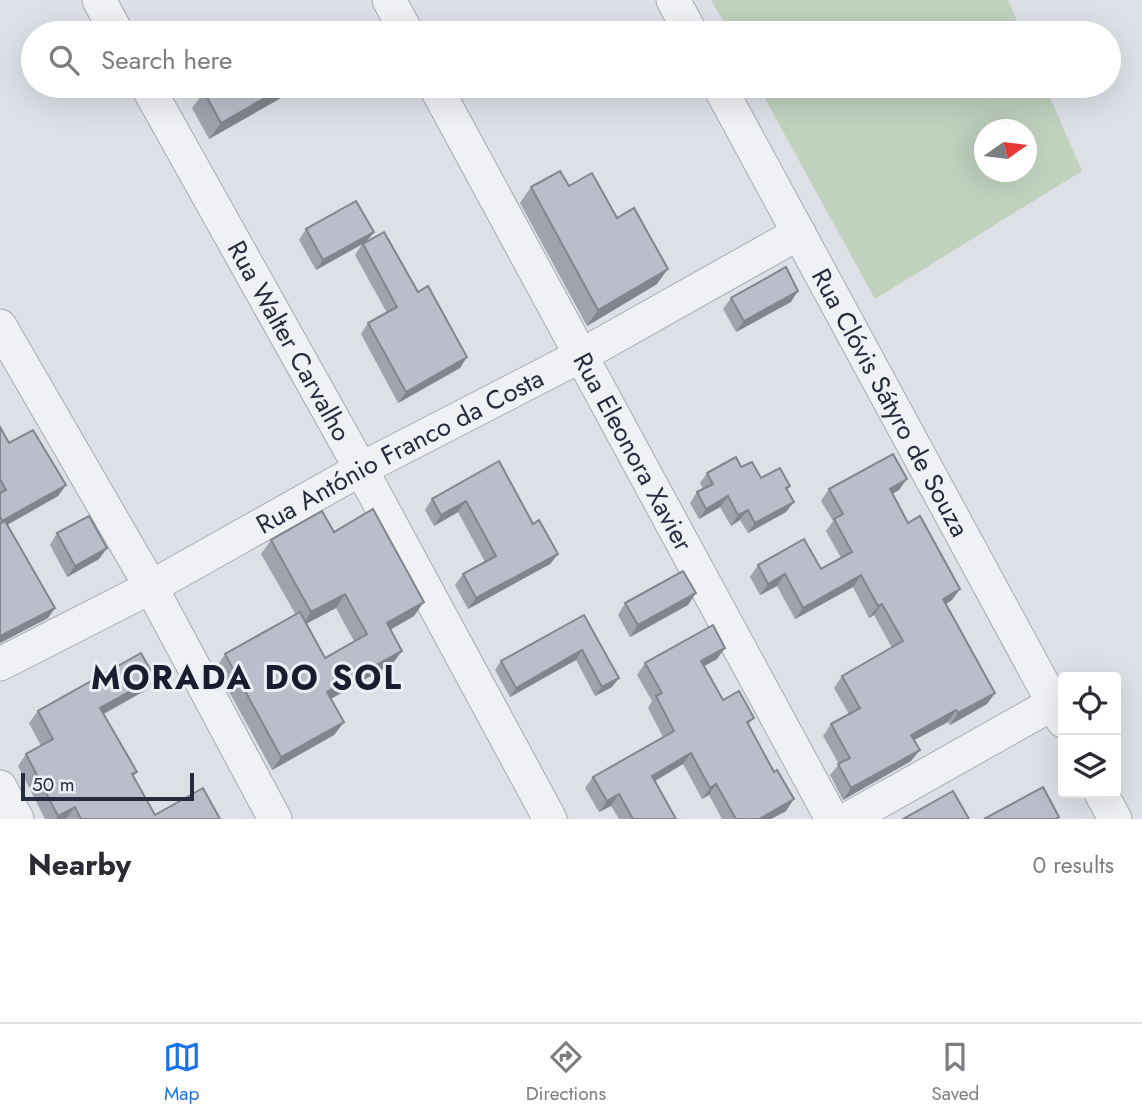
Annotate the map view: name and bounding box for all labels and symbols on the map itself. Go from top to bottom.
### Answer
north arrow [974,119,1037,182]
street label: Rua Walter Carvalho [218,234,361,448]
street label: Rua Clóvis Sátyro de Souza [802,261,979,544]
street label: Rua Eleonora Xavier [564,346,702,558]
street label: Rua António Franco da Costa [249,359,550,543]
district label: MORADA DO SOL [91,654,403,701]
scale bar [21,770,194,802]

